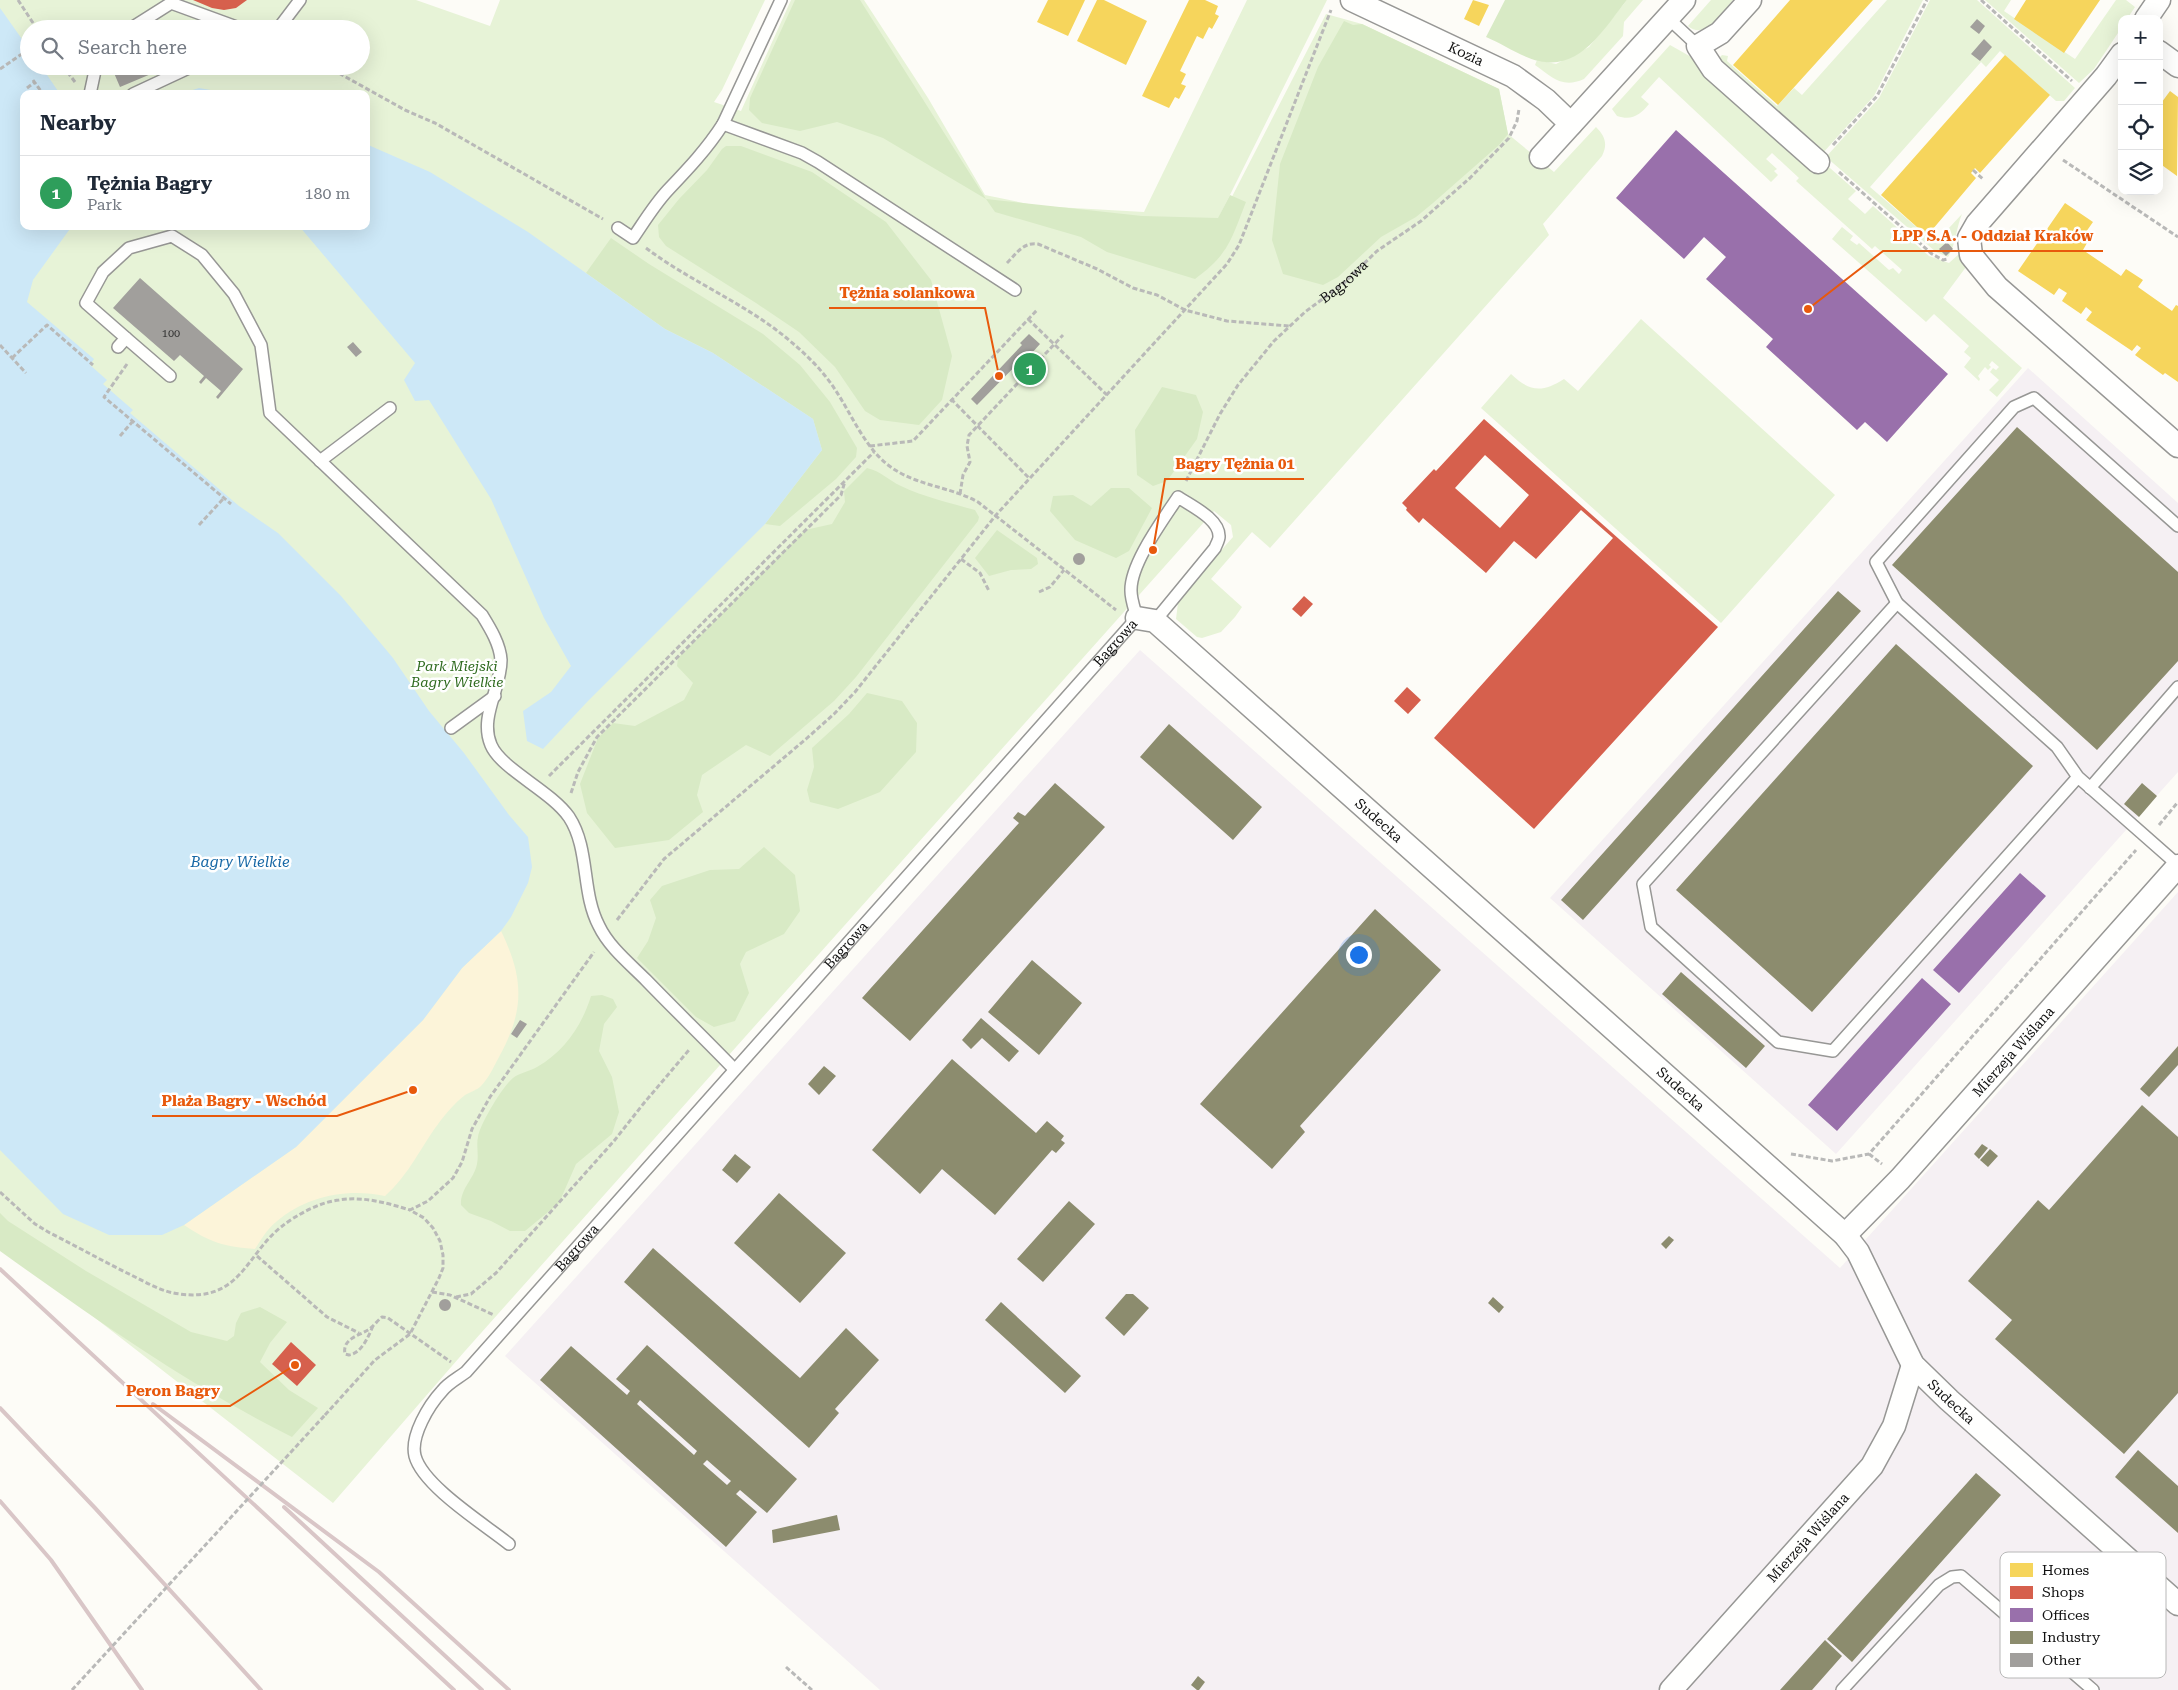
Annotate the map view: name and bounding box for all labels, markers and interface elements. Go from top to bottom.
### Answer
map controls [2118,15,2163,195]
button: + [2118,15,2163,60]
search box [20,20,370,75]
icon: search [38,34,66,62]
text: Search here [78,36,187,59]
street label: Kozia [1446,39,1487,69]
button: − [2118,60,2163,105]
button: locate [2118,105,2163,150]
text: Nearby [40,111,116,135]
button: layers [2118,150,2163,195]
text: Tężnia Bagry [87,172,212,195]
text: 1 [52,184,60,203]
text: 180 m [304,184,350,203]
text: Park [87,195,122,214]
callout: LPP S.A. - Oddział Kraków [1883,221,2103,251]
text: LPP S.A. - Oddział Kraków [1893,227,2094,245]
street label: Bagrowa [1317,256,1371,306]
callout: Tężnia solankowa [829,278,985,308]
text: Tężnia solankowa [839,284,975,302]
house number: 100 [162,327,180,340]
pin: 1 [1014,350,1046,388]
callout: Bagry Tężnia 01 [1165,449,1304,479]
text: Bagry Tężnia 01 [1175,455,1295,473]
street label: Bagrowa [1090,615,1141,670]
park label: Park Miejski Bagry Wielkie [410,658,503,690]
street label: Sudecka [1352,795,1406,846]
water label: Bagry Wielkie [189,853,290,871]
street label: Bagrowa [821,918,871,972]
your location [1346,942,1372,968]
street label: Mierzeja Wiślana [1969,1003,2058,1100]
street label: Sudecka [1654,1064,1708,1114]
callout: Plaża Bagry - Wschód [152,1086,337,1116]
text: Plaża Bagry - Wschód [162,1092,326,1110]
street label: Bagrowa [551,1221,602,1275]
callout: Peron Bagry [116,1376,230,1406]
street label: Sudecka [1925,1376,1978,1427]
text: Peron Bagry [126,1382,220,1400]
street label: Mierzeja Wiślana [1764,1489,1852,1585]
legend [2000,1552,2166,1678]
text: Homes [2042,1562,2090,1578]
text: Shops [2042,1584,2085,1600]
text: Offices [2042,1607,2090,1623]
text: Industry [2042,1629,2101,1645]
text: Other [2042,1652,2081,1668]

